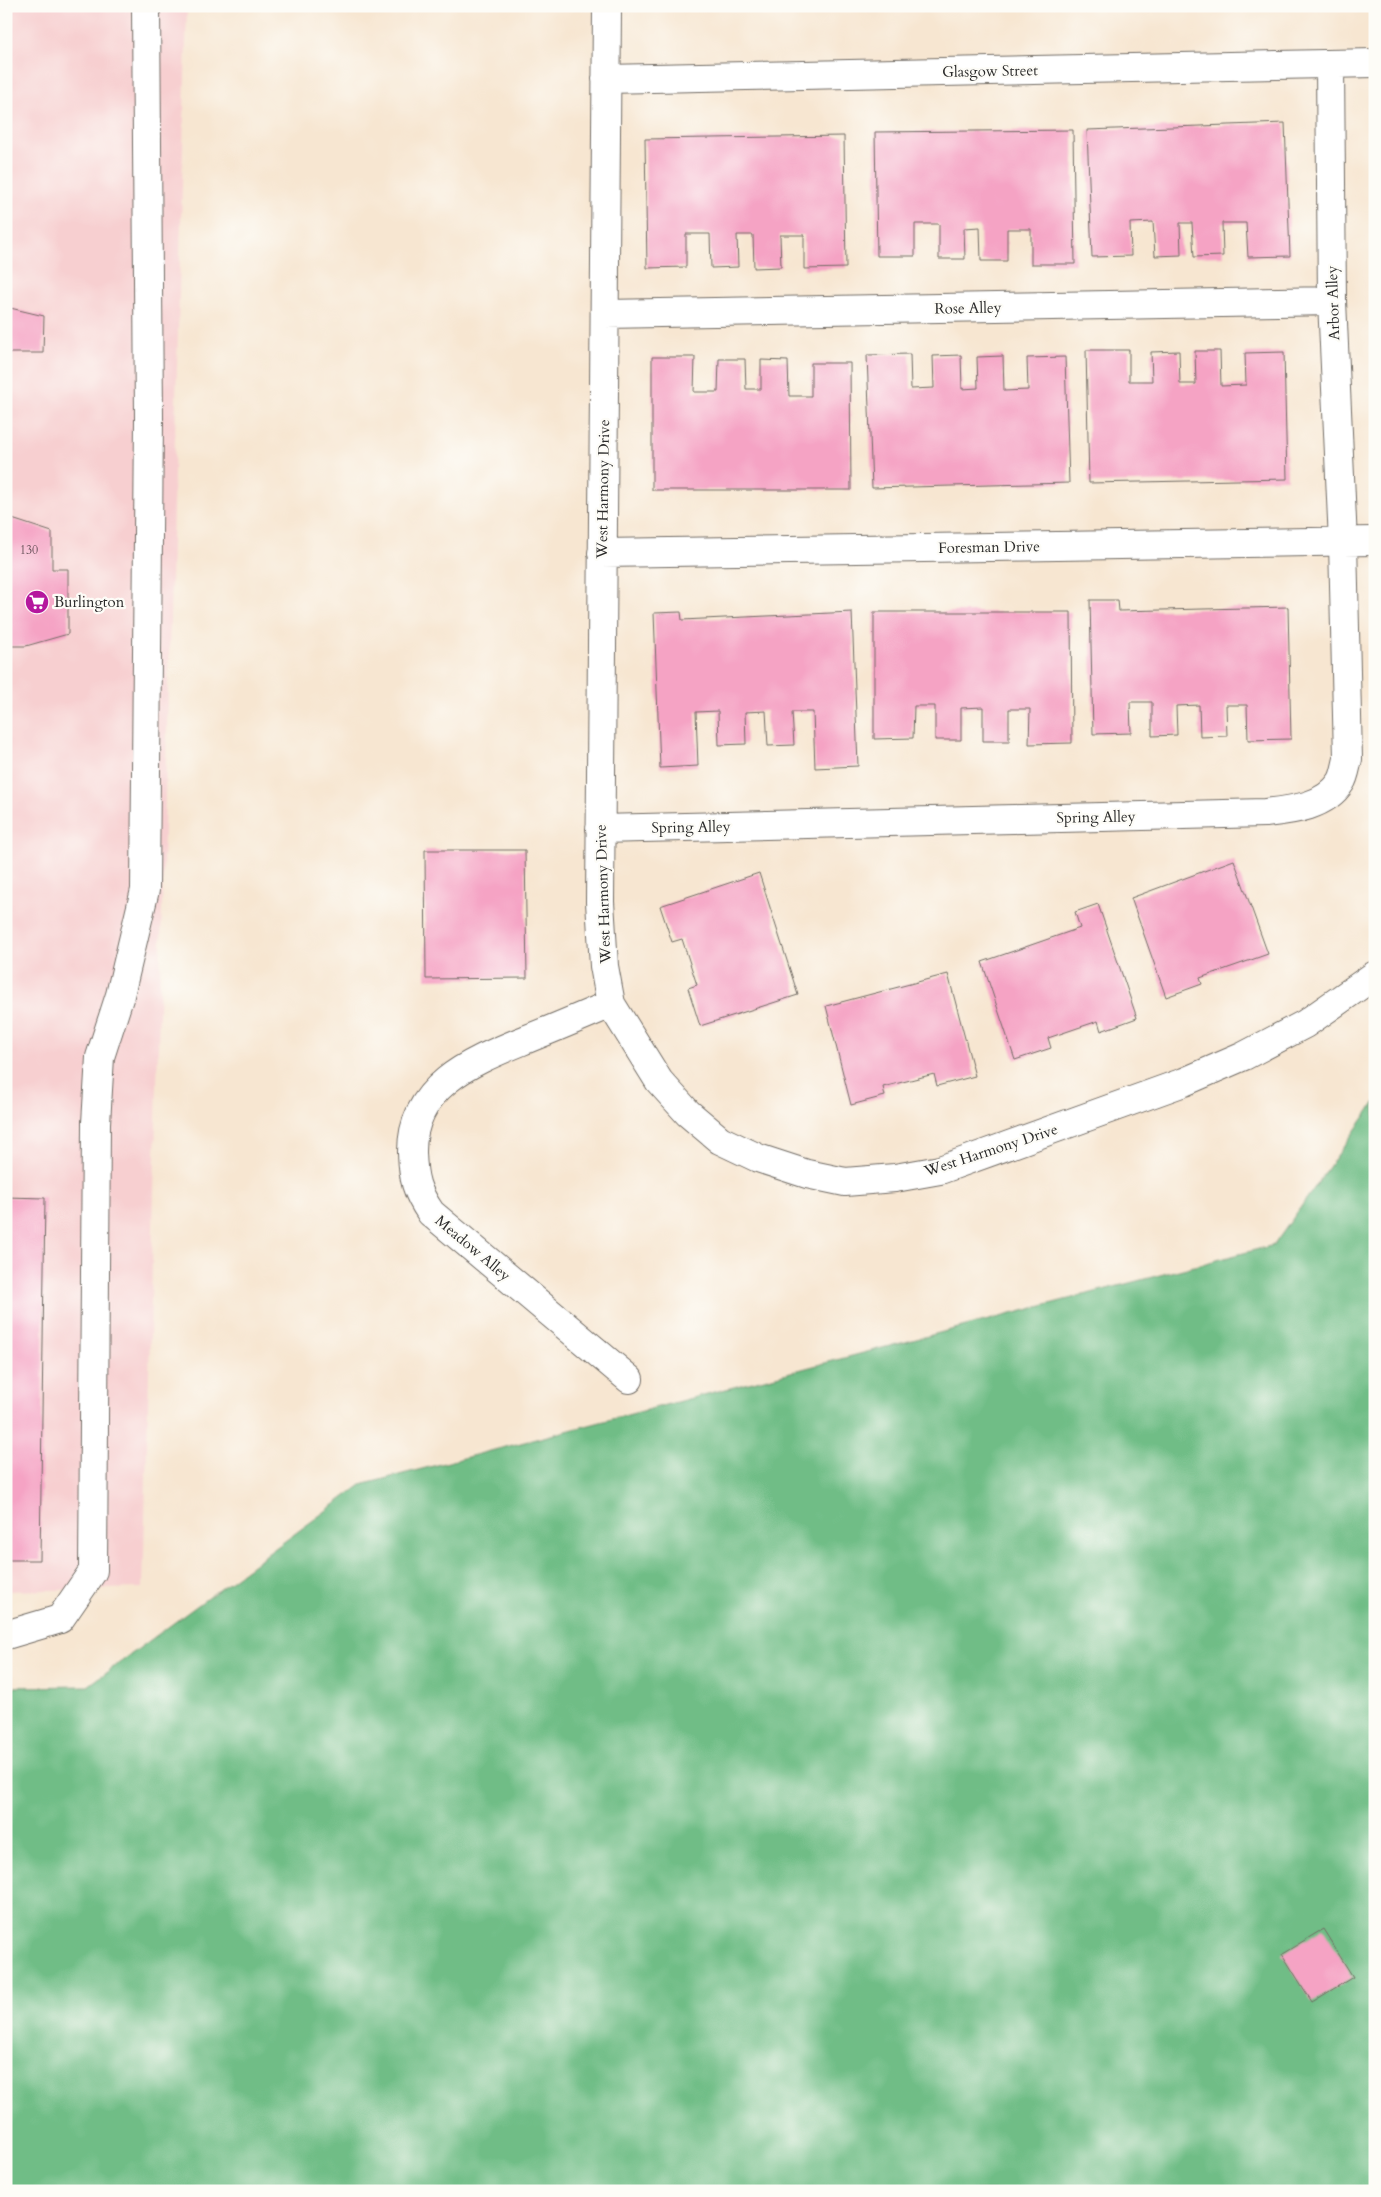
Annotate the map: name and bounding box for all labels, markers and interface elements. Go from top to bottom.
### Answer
street label: Glasgow Street [942,60,1038,82]
street label: Arbor Alley [1322,265,1344,341]
street label: Rose Alley [934,297,1002,319]
street label: West Harmony Drive [592,419,614,560]
street label: Foresman Drive [938,536,1040,558]
house number: 130 [20,542,38,558]
supermarket icon: Burlington [24,589,50,615]
place label: Burlington [54,592,125,612]
street label: Spring Alley [1056,806,1136,828]
street label: Spring Alley [651,816,731,838]
street label: West Harmony Drive [591,824,615,965]
street label: West Harmony Drive [921,1119,1060,1181]
street label: Meadow Alley [431,1211,515,1285]

